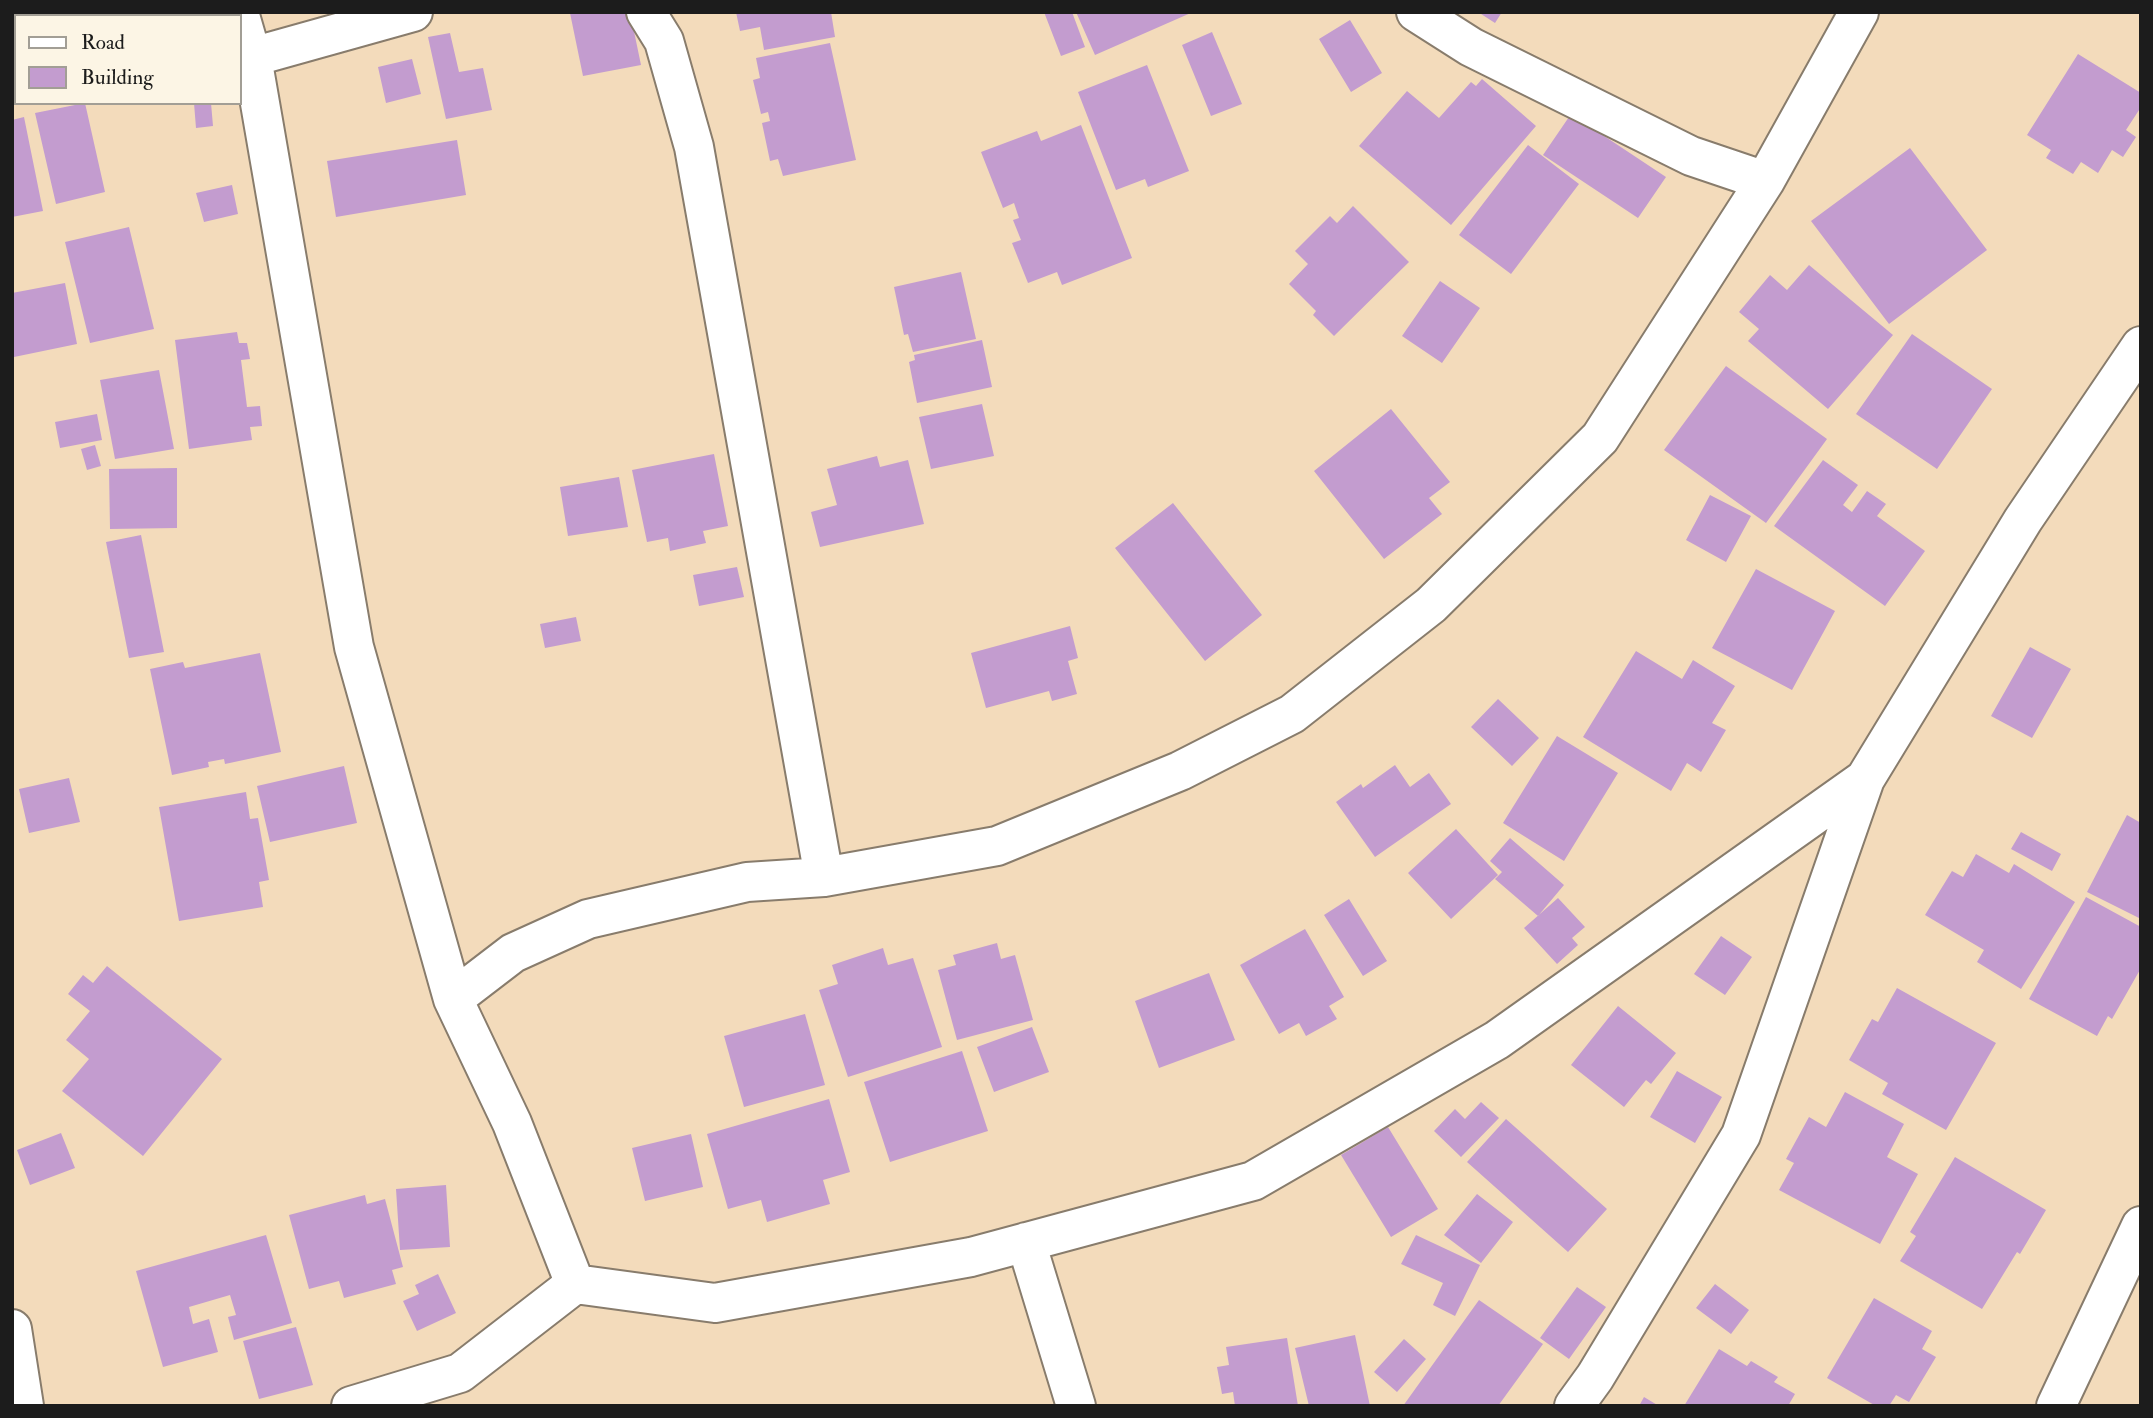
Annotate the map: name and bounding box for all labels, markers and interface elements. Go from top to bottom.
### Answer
legend [14,14,242,105]
text: Road [81,29,125,56]
text: Building [81,64,154,91]

